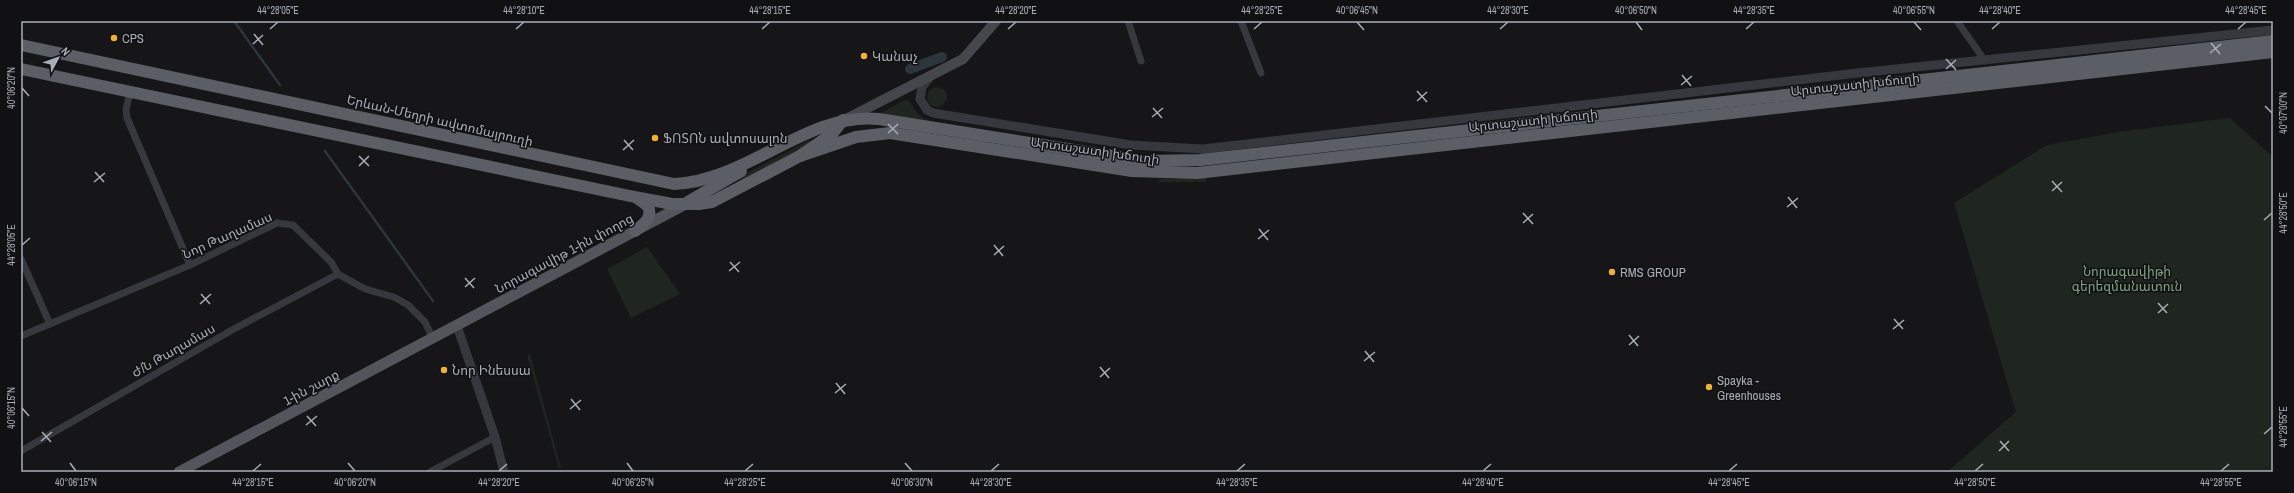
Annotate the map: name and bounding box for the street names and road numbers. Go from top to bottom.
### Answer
street label: Արտաշատի խճուղի [1790,69,1921,100]
street label: Երևան-Մեղրի ավտոմայրուղի [345,91,535,150]
street label: Արտաշատի խճուղի [1468,105,1599,136]
street label: Արտաշատի խճուղի [1029,133,1160,168]
street label: Նոր Թաղամաս [180,208,275,263]
street label: Նորագավիթ 1-ին փողոց [492,210,636,297]
street label: Ժ/Ն Թաղամաս [128,320,218,381]
street label: 1-ին շարք [280,366,342,409]

